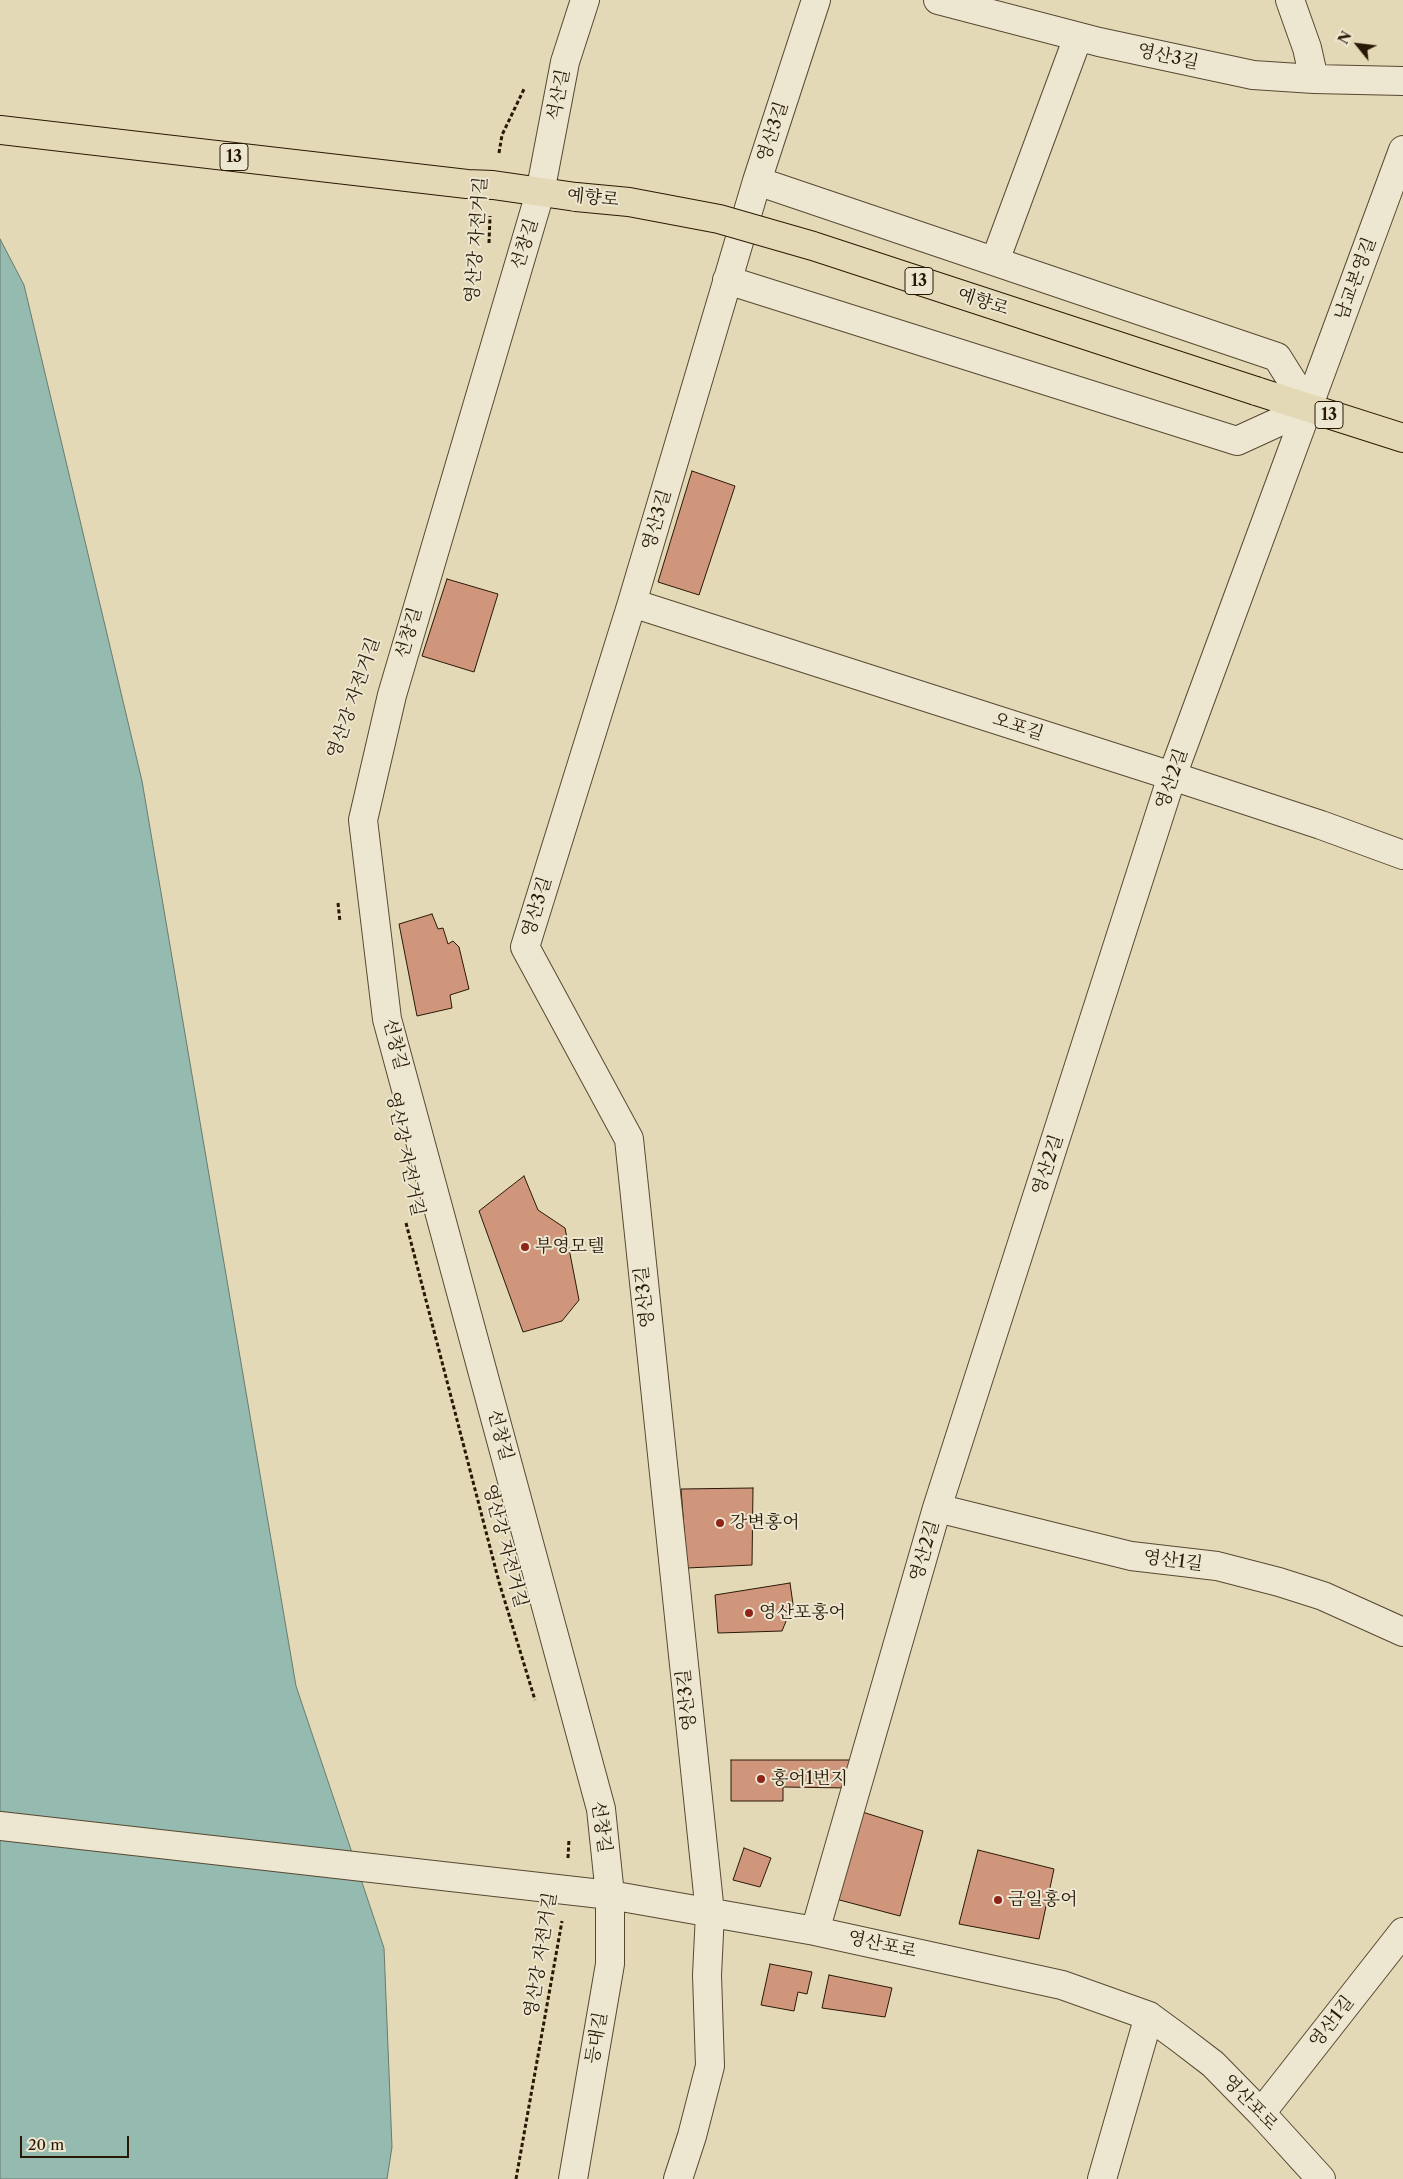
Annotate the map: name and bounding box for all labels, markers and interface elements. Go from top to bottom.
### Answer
north arrow [1333,20,1383,70]
text: N [1334,28,1356,47]
street label: 영산3길 [1135,40,1201,74]
street label: 석산길 [543,67,575,123]
street label: 영산3길 [753,99,793,165]
road number: 13 [220,144,248,170]
street label: 영산강 자전거길 [462,176,492,304]
street label: 예향로 [566,185,620,211]
street label: 선창길 [507,216,543,272]
street label: 남교본영길 [1331,234,1381,324]
road number: 13 [905,268,933,294]
street label: 예향로 [955,284,1011,320]
road number: 13 [1315,402,1343,428]
street label: 영산3길 [638,487,676,553]
street label: 선창길 [391,605,427,661]
street label: 영산강 자전거길 [323,635,385,761]
street label: 오포길 [990,709,1046,745]
street label: 영산2길 [1152,746,1192,812]
street label: 영산3길 [518,874,556,940]
street label: 선창길 [378,1016,412,1072]
street label: 영산강 자전거길 [381,1090,429,1218]
street label: 영산2길 [1028,1132,1068,1198]
place label: 부영모텔 [535,1236,605,1258]
marker: 부영모텔 [519,1241,531,1253]
street label: 영산3길 [631,1265,659,1329]
street label: 선창길 [483,1407,517,1463]
street label: 영산강 자전거길 [478,1482,532,1610]
place label: 강변홍어 [730,1512,800,1534]
marker: 강변홍어 [714,1517,726,1529]
street label: 영산2길 [906,1518,944,1584]
street label: 영산1길 [1142,1547,1204,1575]
place label: 영산포홍어 [759,1602,846,1624]
marker: 영산포홍어 [743,1607,755,1619]
street label: 영산3길 [673,1668,701,1732]
place label: 홍어1번지 [771,1768,848,1790]
marker: 홍어1번지 [755,1773,767,1785]
street label: 선창길 [587,1800,615,1854]
place label: 금일홍어 [1008,1889,1078,1911]
street label: 영산강 자전거길 [520,1891,562,2019]
marker: 금일홍어 [992,1894,1004,1906]
street label: 영산포로 [846,1927,918,1963]
street label: 영산1길 [1305,1992,1359,2052]
street label: 등대길 [582,2010,612,2066]
street label: 영산포로 [1218,2070,1282,2136]
scale bar [22,2126,131,2158]
text: 20 m [28,2135,64,2154]

